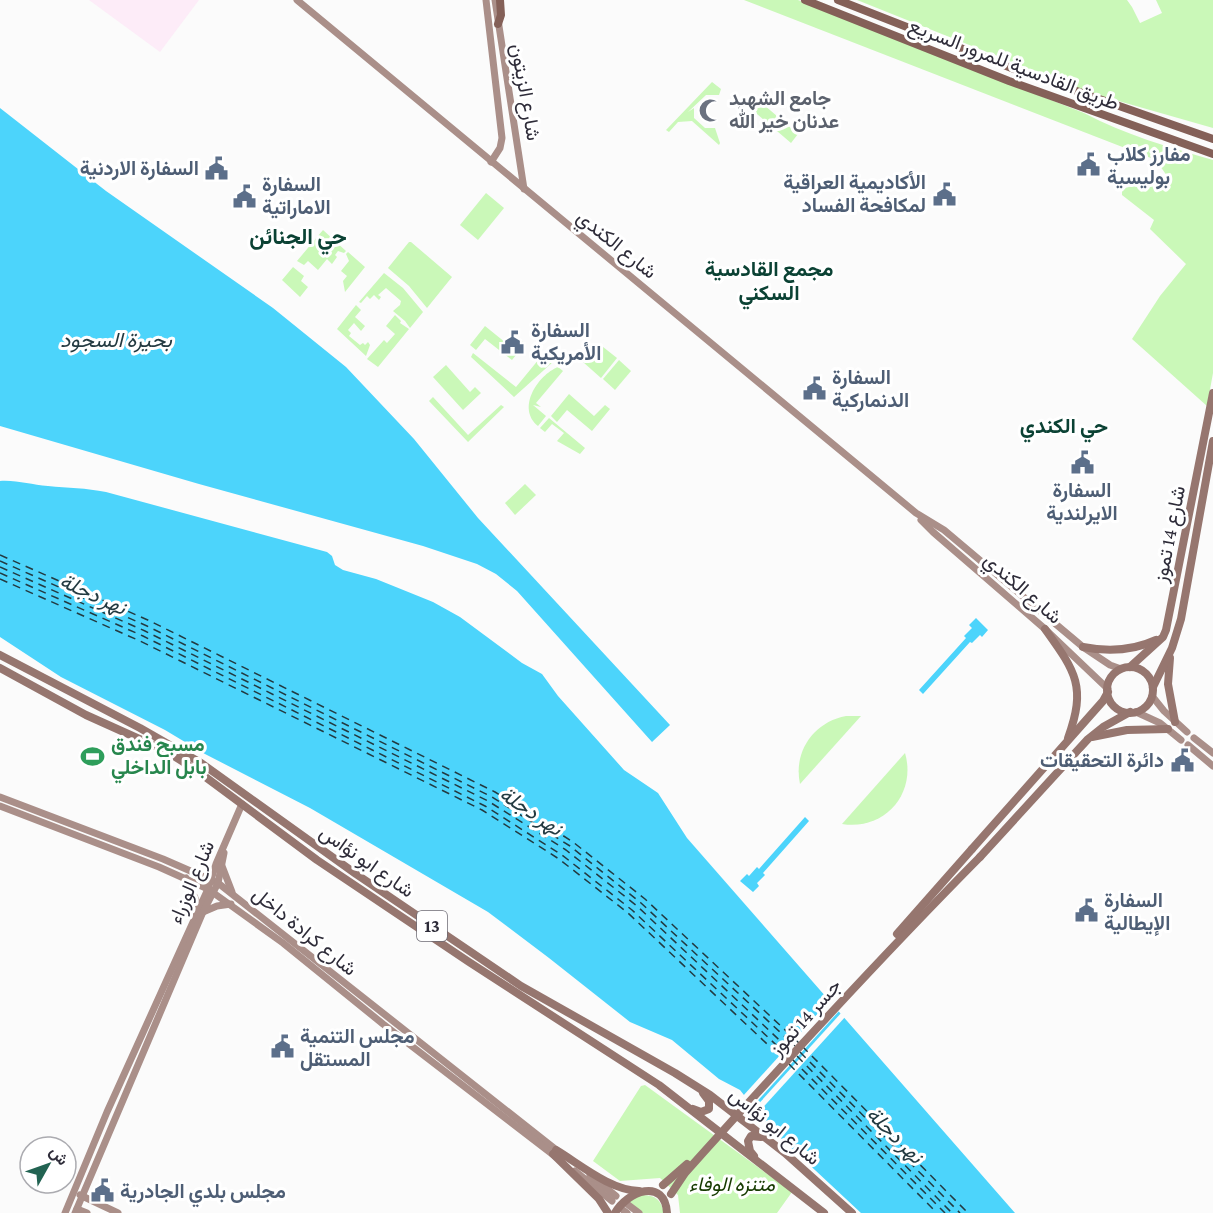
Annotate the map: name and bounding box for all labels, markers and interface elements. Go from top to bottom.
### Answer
street label: طريق القادسية للمرور السريع [905,14,1122,117]
street label: شارع الزيتون [504,42,545,143]
place label: جامع الشهيد عدنان خير الله [729,87,839,134]
mosque icon: جامع الشهيد عدنان خير الله [698,97,724,123]
place label: مفارز كلاب بوليسية [1107,143,1191,190]
public building icon: مفارز كلاب بوليسية [1076,152,1102,178]
public building icon: السفارة الاردنية [204,155,230,181]
place label: السفارة الاردنية [80,157,199,181]
place label: الأكاديمية العراقية لمكافحة الفساد [783,171,926,216]
place label: السفارة الاماراتية [262,173,331,220]
public building icon: الأكاديمية العراقية لمكافحة الفساد [931,181,957,207]
public building icon: السفارة الاماراتية [231,183,257,209]
street label: شارع الكندي [569,205,661,287]
district label: حي الجنائن [249,224,347,255]
district label: مجمع القادسية السكني [705,257,833,310]
place label: السفارة الأمريكية [531,319,601,366]
water label: بحيرة السجود [60,328,172,353]
public building icon: السفارة الأمريكية [500,329,526,355]
place label: السفارة الدنماركية [832,366,909,413]
public building icon: السفارة الدنماركية [801,375,827,401]
district label: حي الكندي [1020,414,1108,443]
public building icon: السفارة الايرلندية [1069,449,1095,475]
place label: السفارة الايرلندية [1046,479,1118,526]
street label: شارع 14 تموز [1149,484,1192,586]
street label: شارع الكندي [976,548,1066,632]
water label: نهر دجلة [56,568,131,621]
place label: مسبح فندق بابل الداخلي [111,733,206,784]
sports icon: مسبح فندق بابل الداخلي [80,743,106,769]
public building icon: دائرة التحقيقات [1169,747,1195,773]
place label: دائرة التحقيقات [1040,749,1164,773]
water label: نهر دجلة [495,781,568,842]
street label: شارع ابو نؤاس [314,820,418,904]
street label: شارع الوزراء [164,837,221,928]
street label: شارع كرادة داخل [247,882,361,982]
place label: السفارة الإيطالية [1104,889,1170,936]
public building icon: السفارة الإيطالية [1073,898,1099,924]
road number: 13 [417,911,447,941]
street label: جسر 14 تموز [764,974,847,1062]
place label: مجلس التنمية المستقل [300,1025,415,1071]
public building icon: مجلس التنمية المستقل [269,1034,295,1060]
street label: شارع ابو نؤاس [723,1083,825,1172]
water label: نهر دجلة [861,1102,929,1170]
north arrow [18,1135,78,1195]
text: ش [46,1143,72,1169]
park label: متنزه الوفاء [689,1173,775,1197]
public building icon: مجلس بلدي الجادرية [89,1178,115,1204]
place label: مجلس بلدي الجادرية [120,1180,286,1208]

